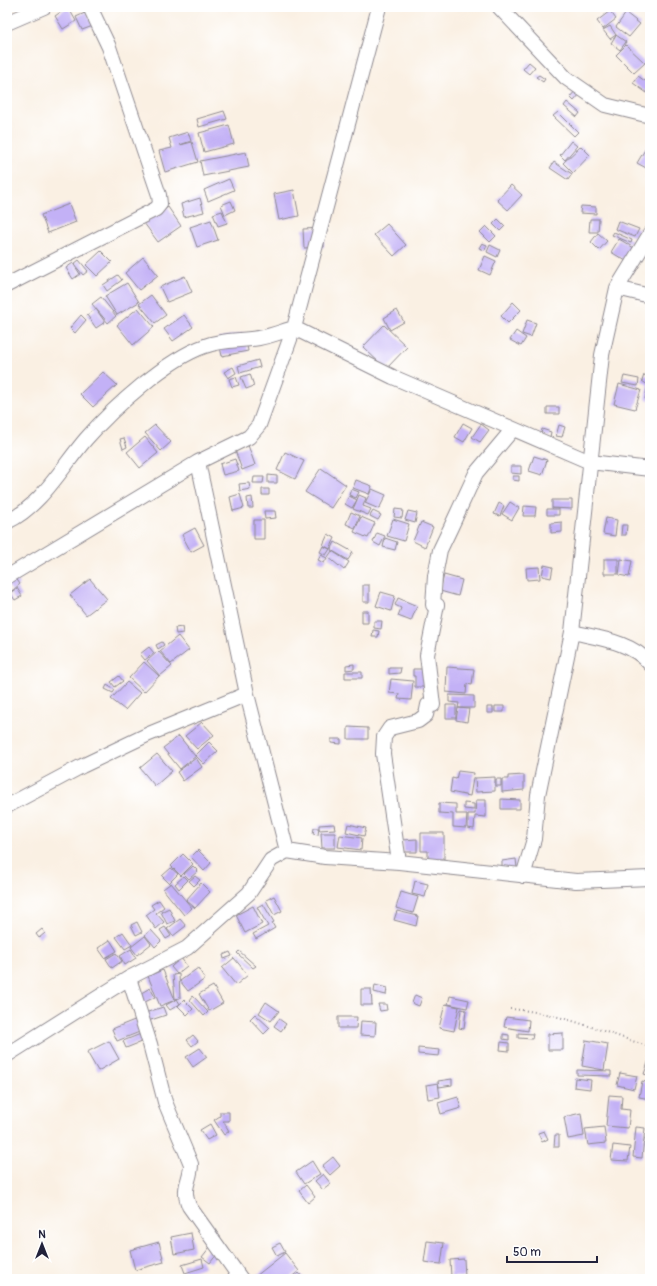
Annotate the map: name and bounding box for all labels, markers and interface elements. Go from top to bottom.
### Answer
north arrow [22,1224,62,1264]
text: N [38,1228,46,1241]
scale bar [507,1238,597,1264]
text: 50 m [513,1245,541,1260]

